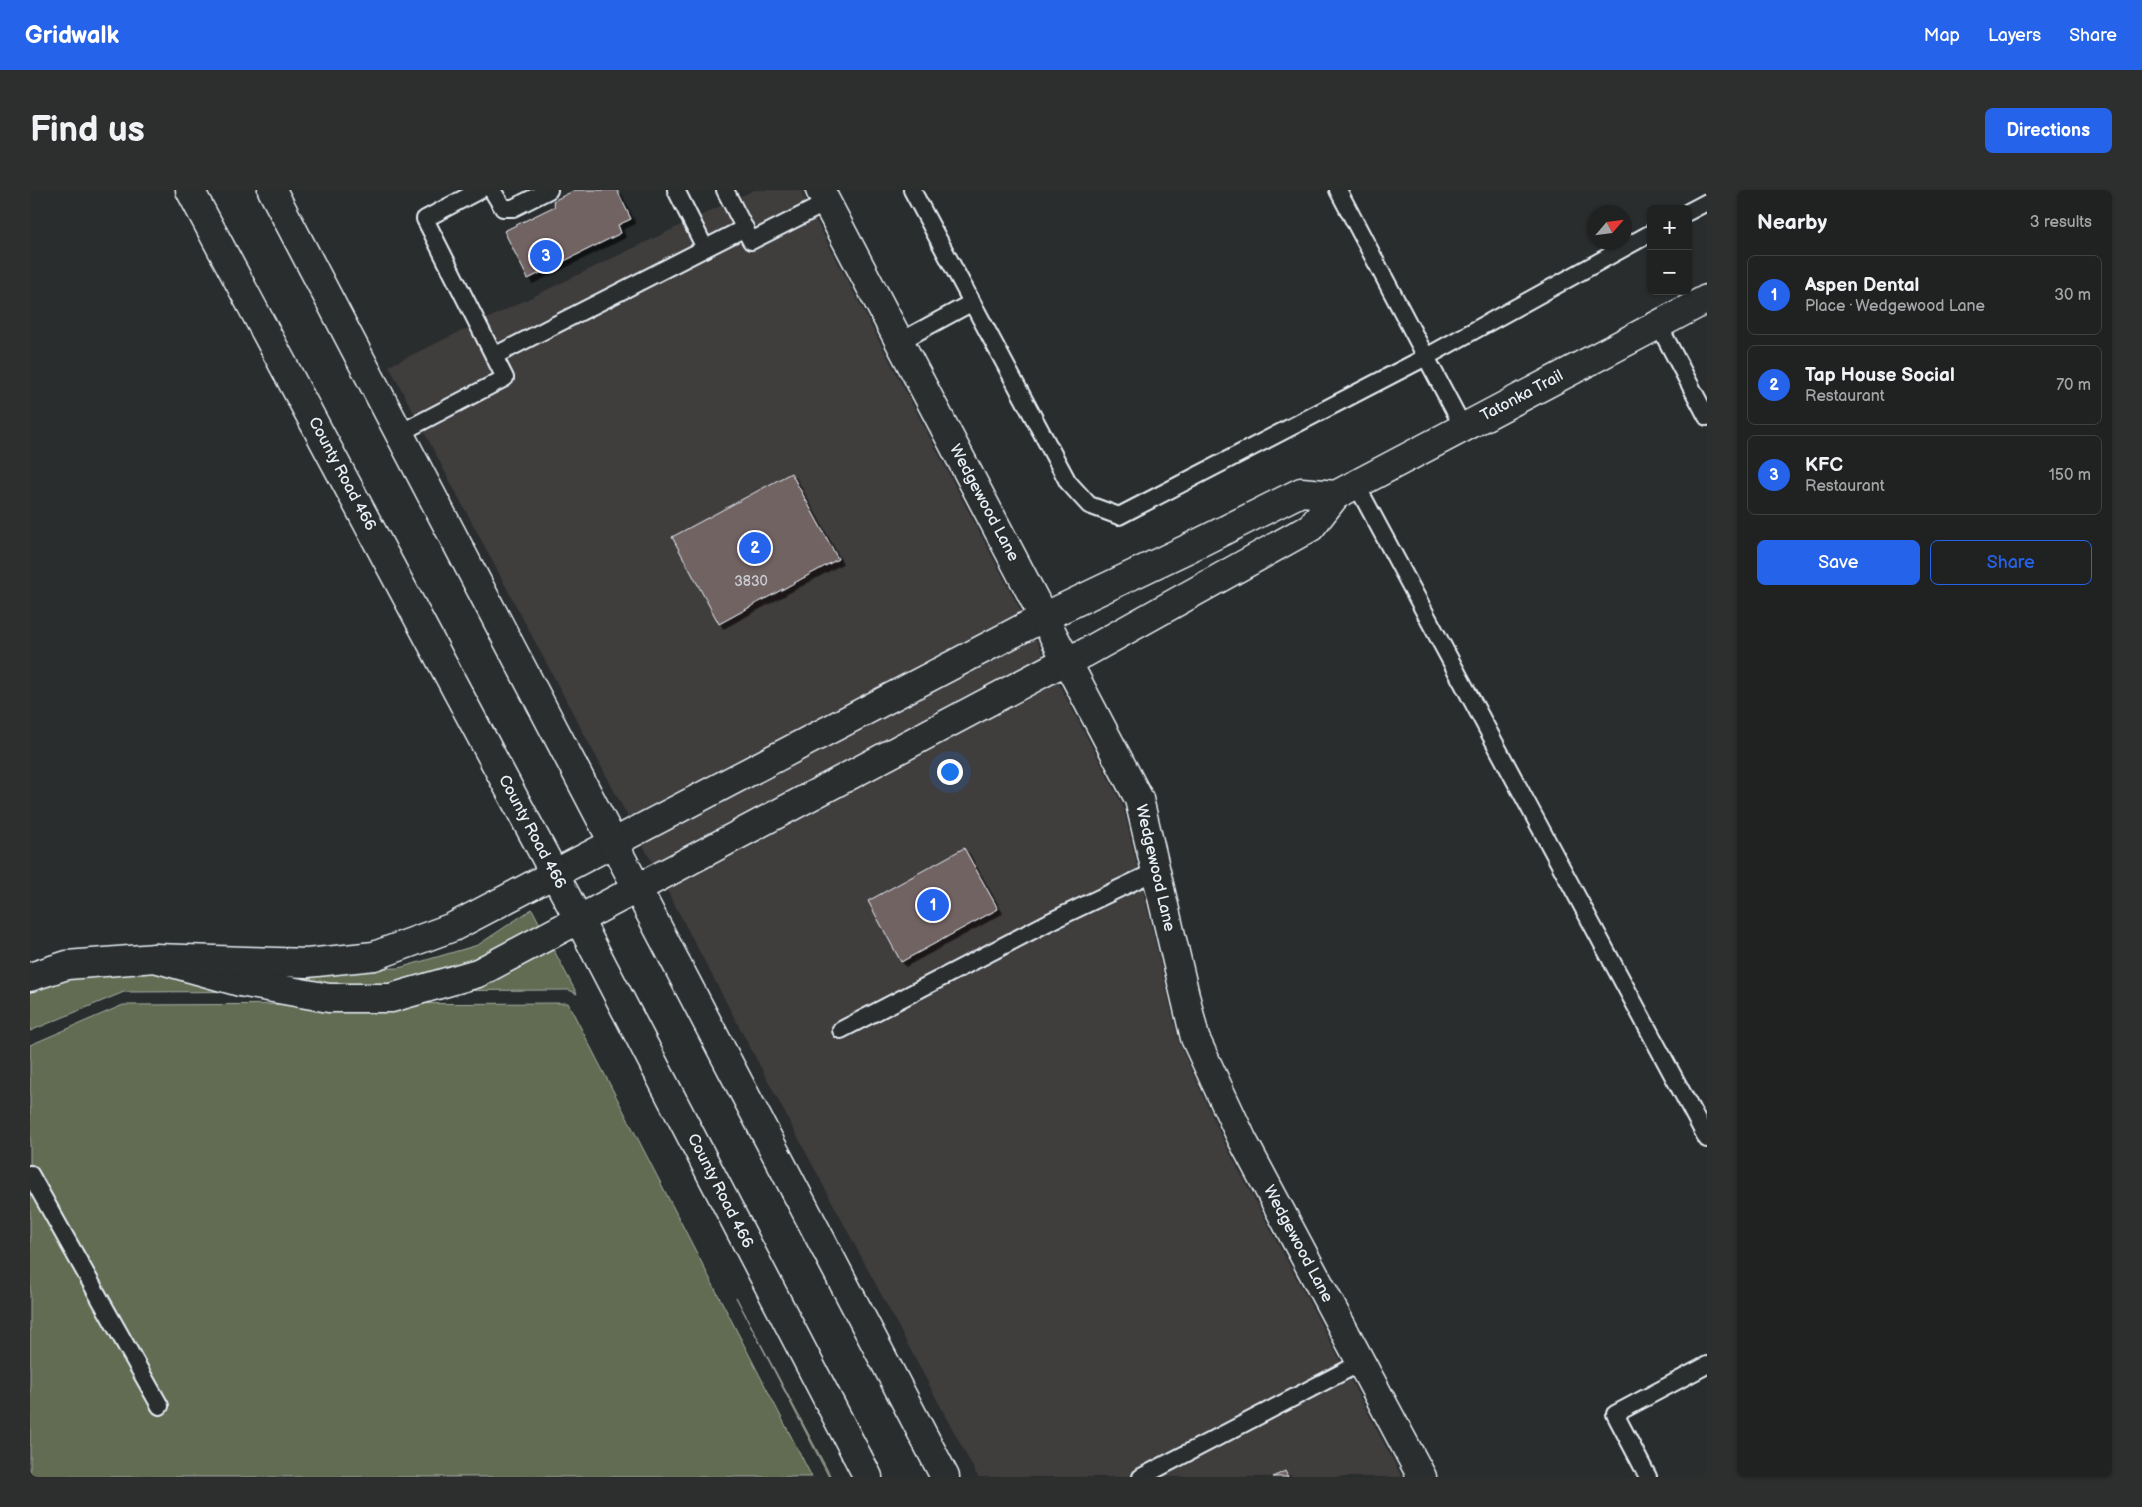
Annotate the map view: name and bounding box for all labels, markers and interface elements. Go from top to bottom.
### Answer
text: Gridwalk [25,21,119,50]
text: Map [1924,25,1960,46]
text: Layers [1988,25,2041,46]
text: Share [2069,25,2117,46]
button: Directions [1985,108,2112,153]
text: Find us [30,109,145,152]
north arrow [1587,205,1632,250]
map controls [1647,205,1692,295]
button: + [1647,205,1692,250]
text: Nearby [1757,210,1827,235]
text: 3 results [2030,213,2092,232]
pin: 3 [530,237,562,275]
button: − [1647,250,1692,295]
text: Aspen Dental [1805,274,1919,297]
text: 1 [1771,286,1777,305]
text: 30 m [2054,286,2091,305]
text: Place · Wedgewood Lane [1805,297,1985,316]
text: Tap House Social [1805,364,1955,387]
street label: Tatonka Trail [1478,366,1566,426]
text: 2 [1769,376,1779,395]
text: 70 m [2056,376,2091,395]
text: Restaurant [1805,387,1885,406]
street label: County Road 466 [304,414,380,534]
street label: Wedgewood Lane [945,441,1023,565]
text: KFC [1805,454,1843,477]
text: 3 [1769,466,1779,485]
text: 150 m [2049,466,2091,485]
text: Restaurant [1805,477,1885,496]
pin: 2 [739,529,771,567]
button: Save [1757,540,1920,585]
button: Share [1930,540,2092,585]
house number: 3830 [734,573,768,590]
your location [937,759,963,785]
street label: County Road 466 [494,772,570,892]
street label: Wedgewood Lane [1131,803,1179,934]
pin: 1 [917,886,949,924]
street label: County Road 466 [683,1131,757,1252]
street label: Wedgewood Lane [1259,1182,1337,1306]

